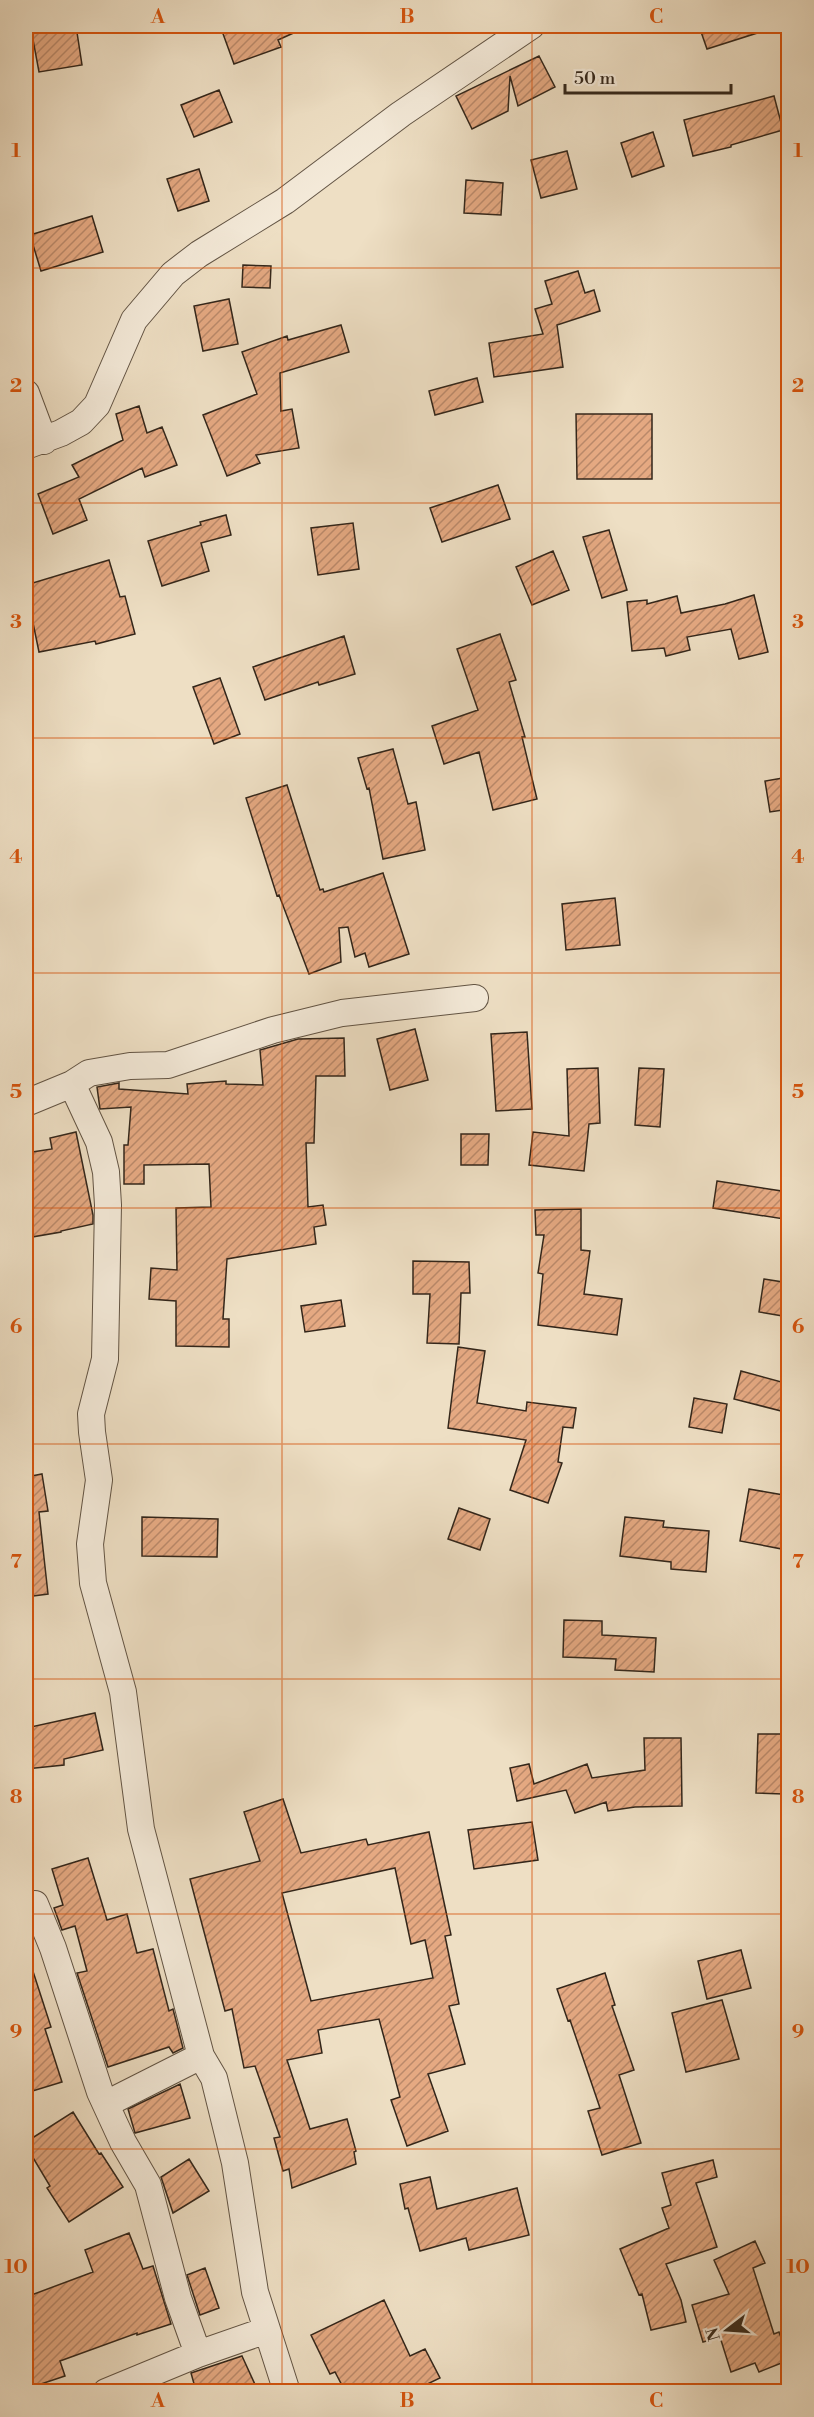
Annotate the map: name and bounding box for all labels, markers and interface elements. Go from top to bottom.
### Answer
text: A [150,5,166,30]
text: B [399,5,415,30]
text: C [649,5,663,30]
scale bar [565,57,732,95]
text: 50 m [574,67,616,90]
text: 1 [11,139,21,164]
text: 1 [793,139,803,164]
text: 2 [10,374,22,399]
text: 2 [792,374,804,399]
text: 3 [10,610,22,635]
text: 3 [792,610,804,635]
text: 4 [9,845,23,870]
text: 4 [791,845,805,870]
text: 5 [10,1080,22,1105]
text: 5 [792,1080,804,1105]
text: 6 [10,1315,23,1340]
text: 6 [792,1315,805,1340]
text: 7 [10,1550,22,1575]
text: 7 [792,1550,804,1575]
text: 8 [10,1785,23,1810]
text: 8 [792,1785,805,1810]
text: 9 [10,2020,22,2045]
text: 9 [792,2020,804,2045]
text: 10 [4,2255,28,2280]
text: 10 [786,2255,810,2280]
north arrow [697,2300,757,2360]
text: N [702,2325,725,2343]
text: A [150,2389,166,2414]
text: B [399,2389,415,2414]
text: C [649,2389,663,2414]

